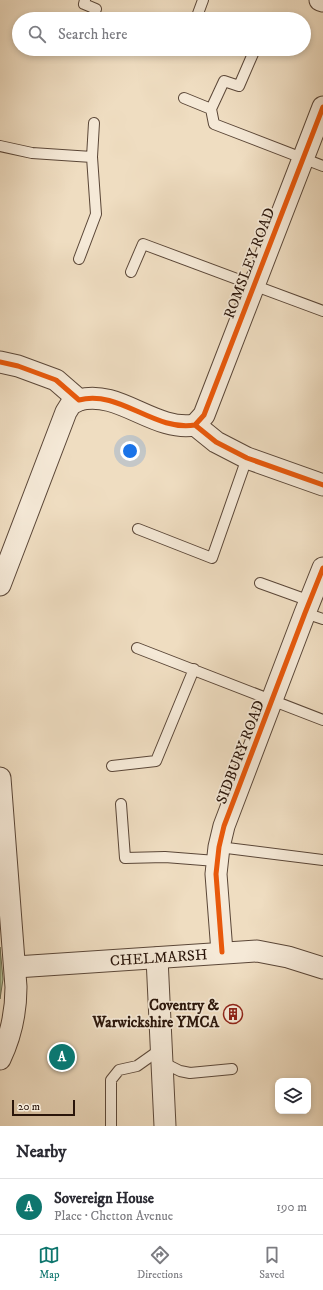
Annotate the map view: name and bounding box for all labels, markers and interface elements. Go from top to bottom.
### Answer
search box [12,12,311,56]
icon: search [26,23,48,45]
text: Search here [58,25,127,44]
street label: ROMSLEY ROAD [220,205,279,321]
your location [120,441,140,461]
street label: SIDBURY ROAD [212,698,269,807]
street label: CHELMARSH [109,945,208,971]
place label: Coventry & Warwickshire YMCA [91,996,219,1032]
building icon: Coventry & Warwickshire YMCA [222,1003,244,1025]
pin: A [49,1042,75,1072]
map controls [275,1078,311,1114]
button: layers [275,1078,311,1114]
scale bar [12,1098,75,1117]
text: 20 m [18,1100,40,1114]
text: Nearby [16,1141,66,1163]
text: Sovereign House [54,1189,154,1208]
text: A [25,1199,33,1215]
text: 190 m [276,1199,307,1215]
text: Place · Chetton Avenue [54,1208,173,1224]
tab: Map [38,1244,60,1282]
tab: Directions [137,1244,183,1282]
tab: Saved [259,1244,285,1282]

